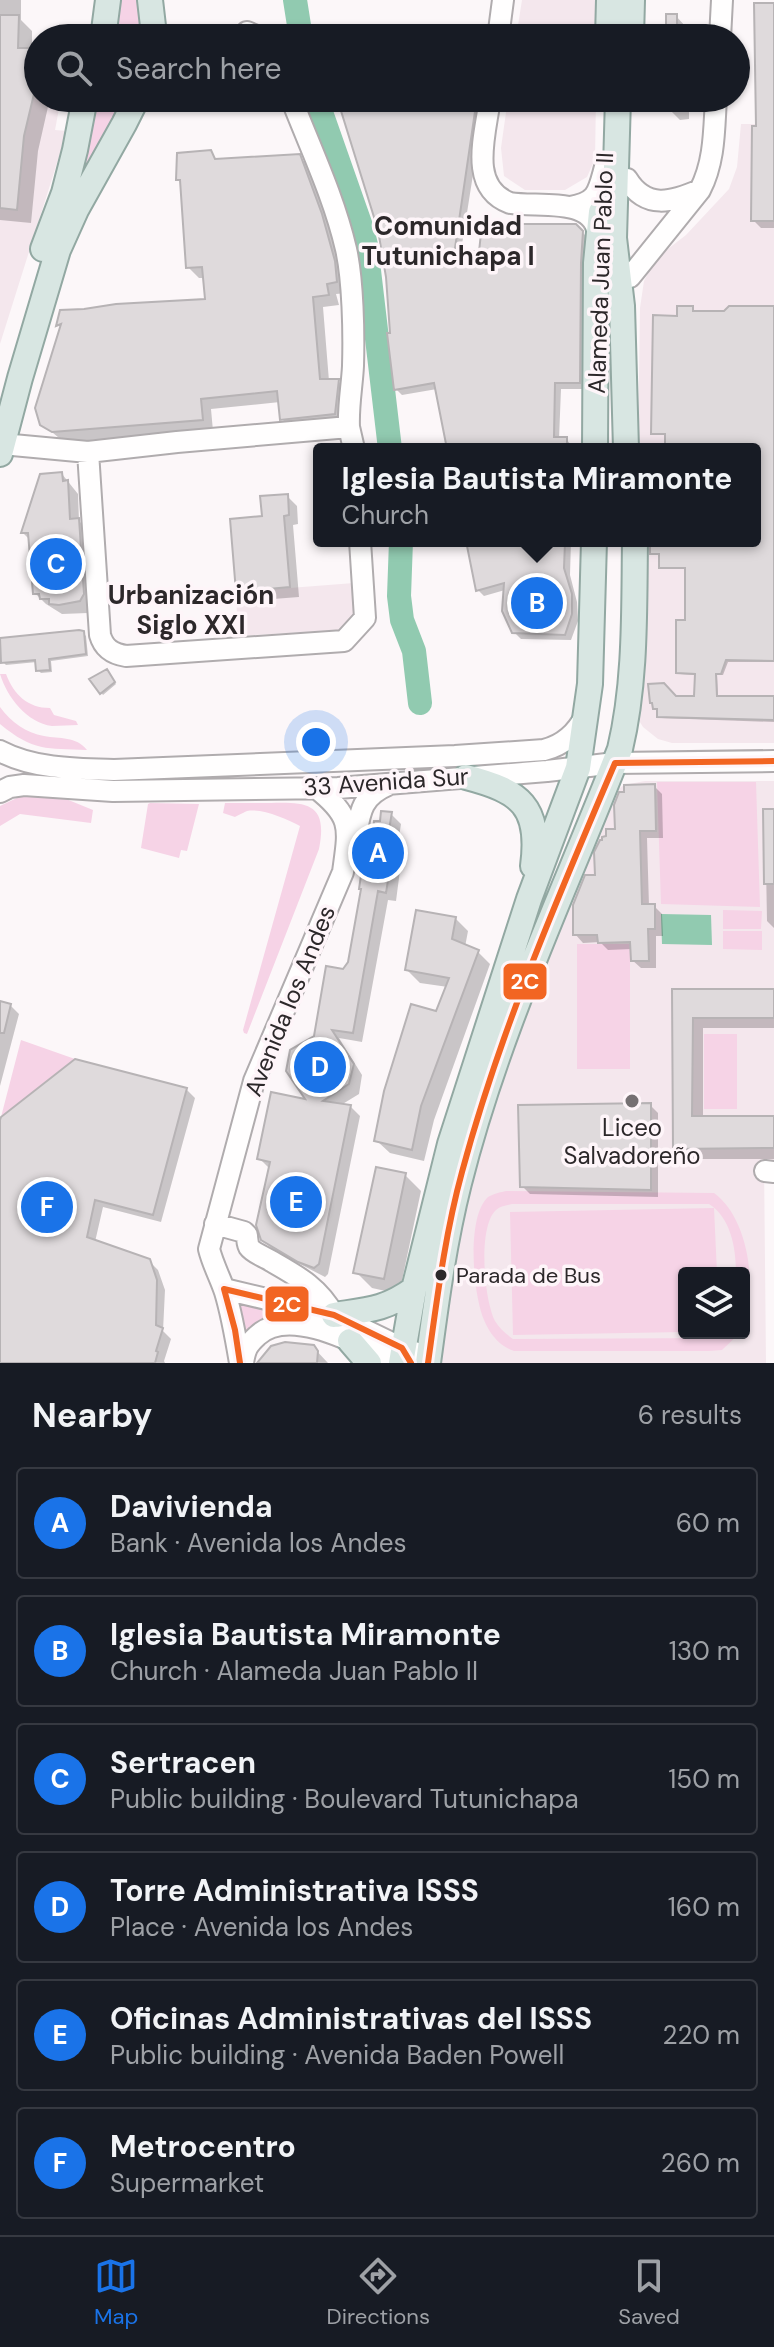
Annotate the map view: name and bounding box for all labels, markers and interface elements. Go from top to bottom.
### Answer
search box [24,24,750,112]
icon: search [52,46,96,90]
text: Search here [116,49,282,88]
street label: Alameda Juan Pablo II [581,152,620,394]
district label: Comunidad Tutunichapa I [361,209,535,273]
popup [313,443,761,547]
text: Iglesia Bautista Miramonte [342,459,732,498]
text: Church [342,498,429,532]
pin: C [30,534,82,594]
pin: B [511,573,563,633]
district label: Urbanización Siglo XXI [108,578,274,642]
your location [296,722,336,762]
street label: 33 Avenida Sur [302,760,470,803]
pin: A [352,823,404,883]
street label: Avenida los Andes [237,901,342,1101]
line badge: 2C [502,962,548,1001]
text: 2C [511,967,539,996]
pin: D [294,1037,346,1097]
marker: Liceo Salvadoreño [623,1092,641,1110]
place label: Liceo Salvadoreño [564,1112,700,1171]
pin: E [270,1172,322,1232]
pin: F [21,1177,73,1237]
place label: Parada de Bus [456,1261,601,1290]
marker: Parada de Bus [433,1267,449,1283]
map controls [678,1267,750,1339]
button: layers [678,1267,750,1339]
line badge: 2C [264,1285,310,1323]
text: 2C [273,1290,301,1319]
text: Nearby [32,1393,152,1438]
text: 6 results [638,1398,742,1432]
text: Davivienda [110,1487,272,1526]
text: A [51,1506,69,1540]
text: 60 m [676,1506,740,1540]
text: Bank · Avenida los Andes [110,1526,407,1560]
text: Iglesia Bautista Miramonte [110,1615,501,1654]
text: B [52,1634,68,1668]
text: 130 m [669,1634,740,1668]
text: Church · Alameda Juan Pablo II [110,1654,478,1688]
text: Sertracen [110,1743,256,1782]
text: C [50,1762,70,1796]
text: 150 m [668,1762,740,1796]
text: Public building · Boulevard Tutunichapa [110,1782,579,1816]
text: Torre Administrativa ISSS [110,1871,479,1910]
text: D [51,1890,69,1924]
text: 160 m [668,1890,740,1924]
text: Place · Avenida los Andes [110,1910,413,1944]
text: Oficinas Administrativas del ISSS [110,1999,592,2038]
text: E [52,2018,68,2052]
text: 220 m [662,2018,740,2052]
text: Public building · Avenida Baden Powell [110,2038,564,2072]
text: Metrocentro [110,2127,296,2166]
text: F [53,2146,67,2180]
text: 260 m [661,2146,740,2180]
text: Supermarket [110,2166,264,2200]
tab: Map [94,2254,138,2331]
tab: Directions [327,2254,430,2331]
tab: Saved [618,2254,680,2331]

